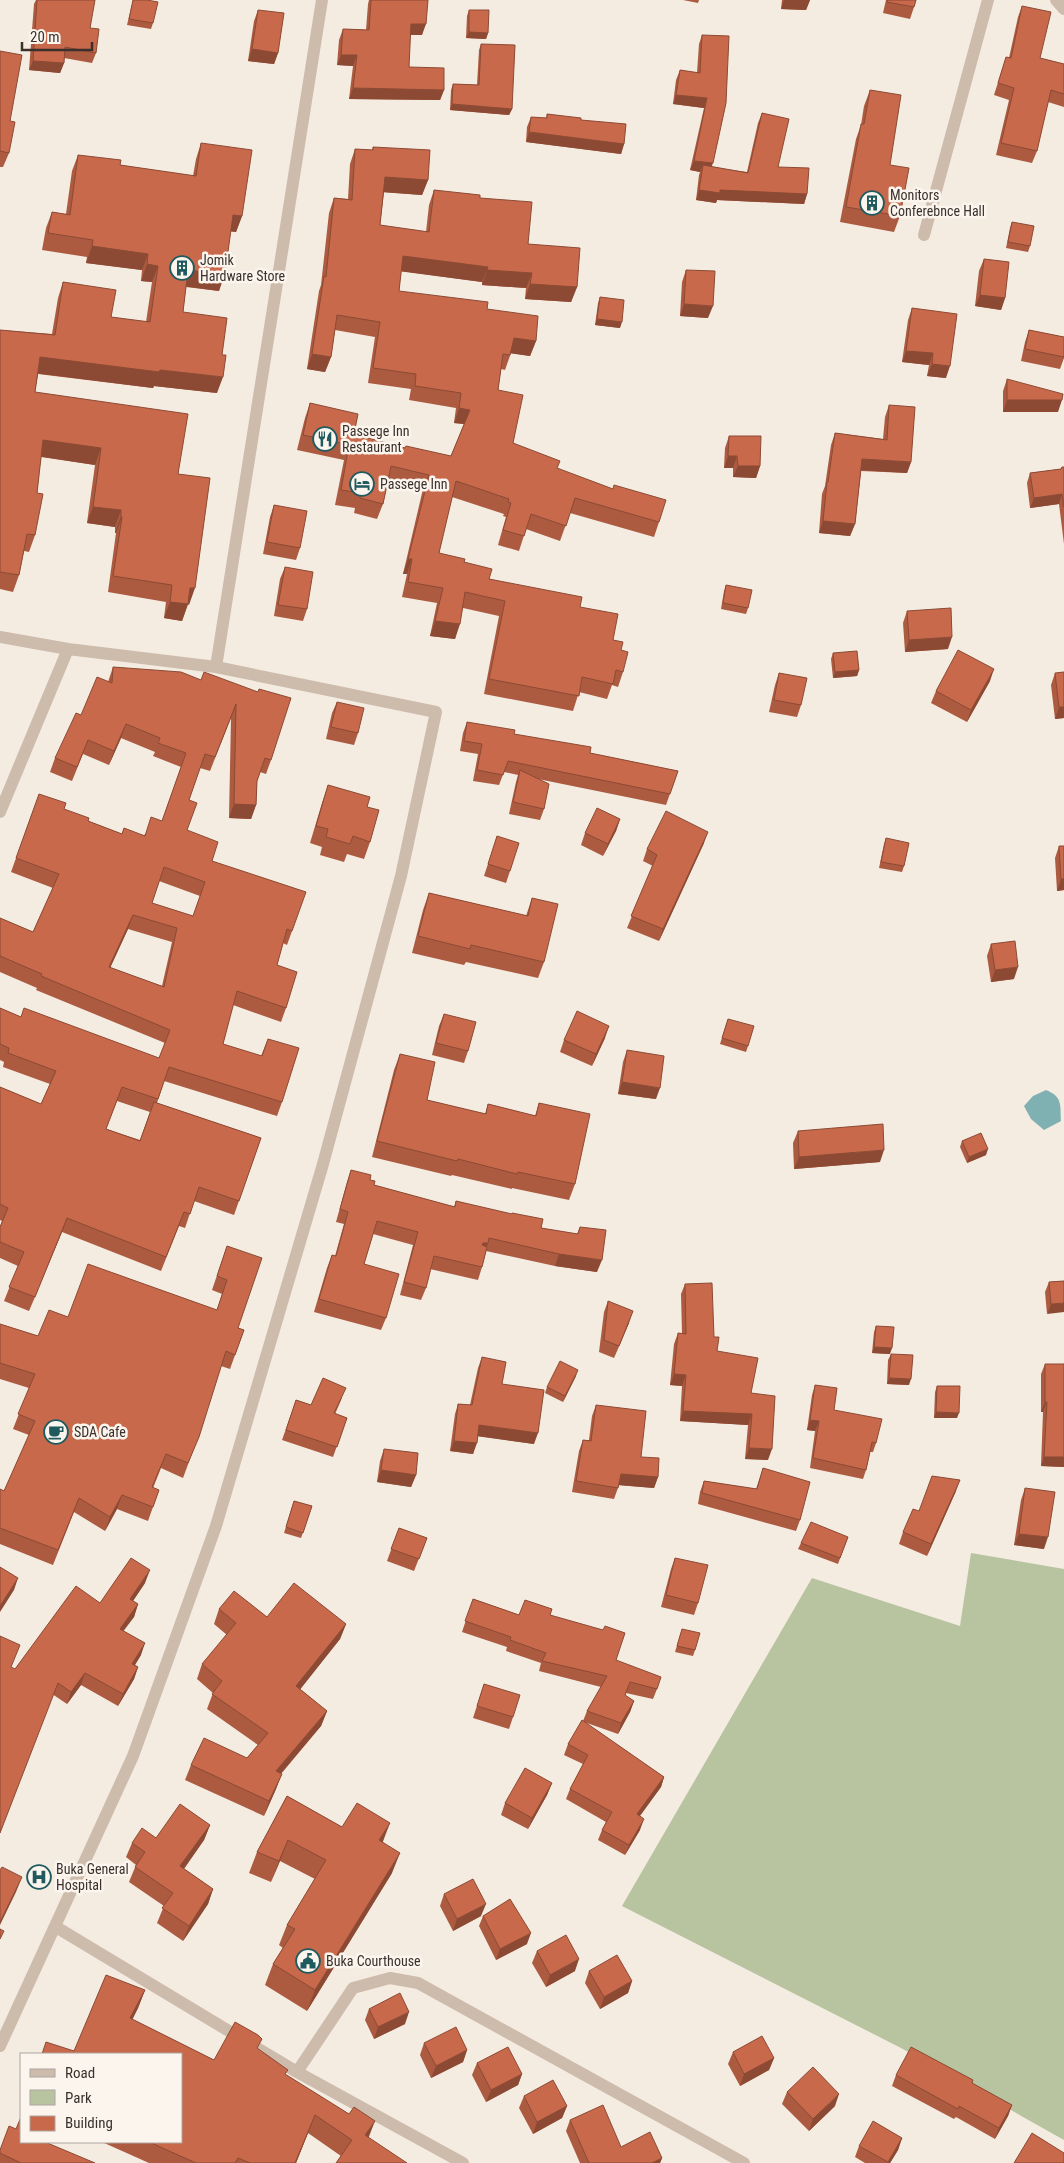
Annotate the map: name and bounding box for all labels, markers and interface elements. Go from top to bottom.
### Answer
scale bar [22,20,92,52]
text: 20 m [30,28,60,46]
place label: Monitors Conferebnce Hall [890,187,985,219]
building icon: Monitors Conferebnce Hall [859,190,885,216]
place label: Jomik Hardware Store [200,252,286,284]
building icon: Jomik Hardware Store [169,255,195,281]
place label: Passege Inn Restaurant [342,423,409,455]
restaurant icon: Passege Inn Restaurant [312,426,338,452]
hotel icon: Passege Inn [349,471,375,497]
place label: Passege Inn [380,476,447,492]
cafe icon: SDA Cafe [43,1419,69,1445]
place label: SDA Cafe [74,1424,126,1440]
place label: Buka General Hospital [56,1861,129,1893]
hospital icon: Buka General Hospital [26,1864,52,1890]
public building icon: Buka Courthouse [295,1948,321,1974]
place label: Buka Courthouse [326,1953,421,1969]
legend [20,2053,182,2143]
text: Road [65,2064,95,2082]
text: Park [65,2089,92,2107]
text: Building [65,2114,113,2132]

